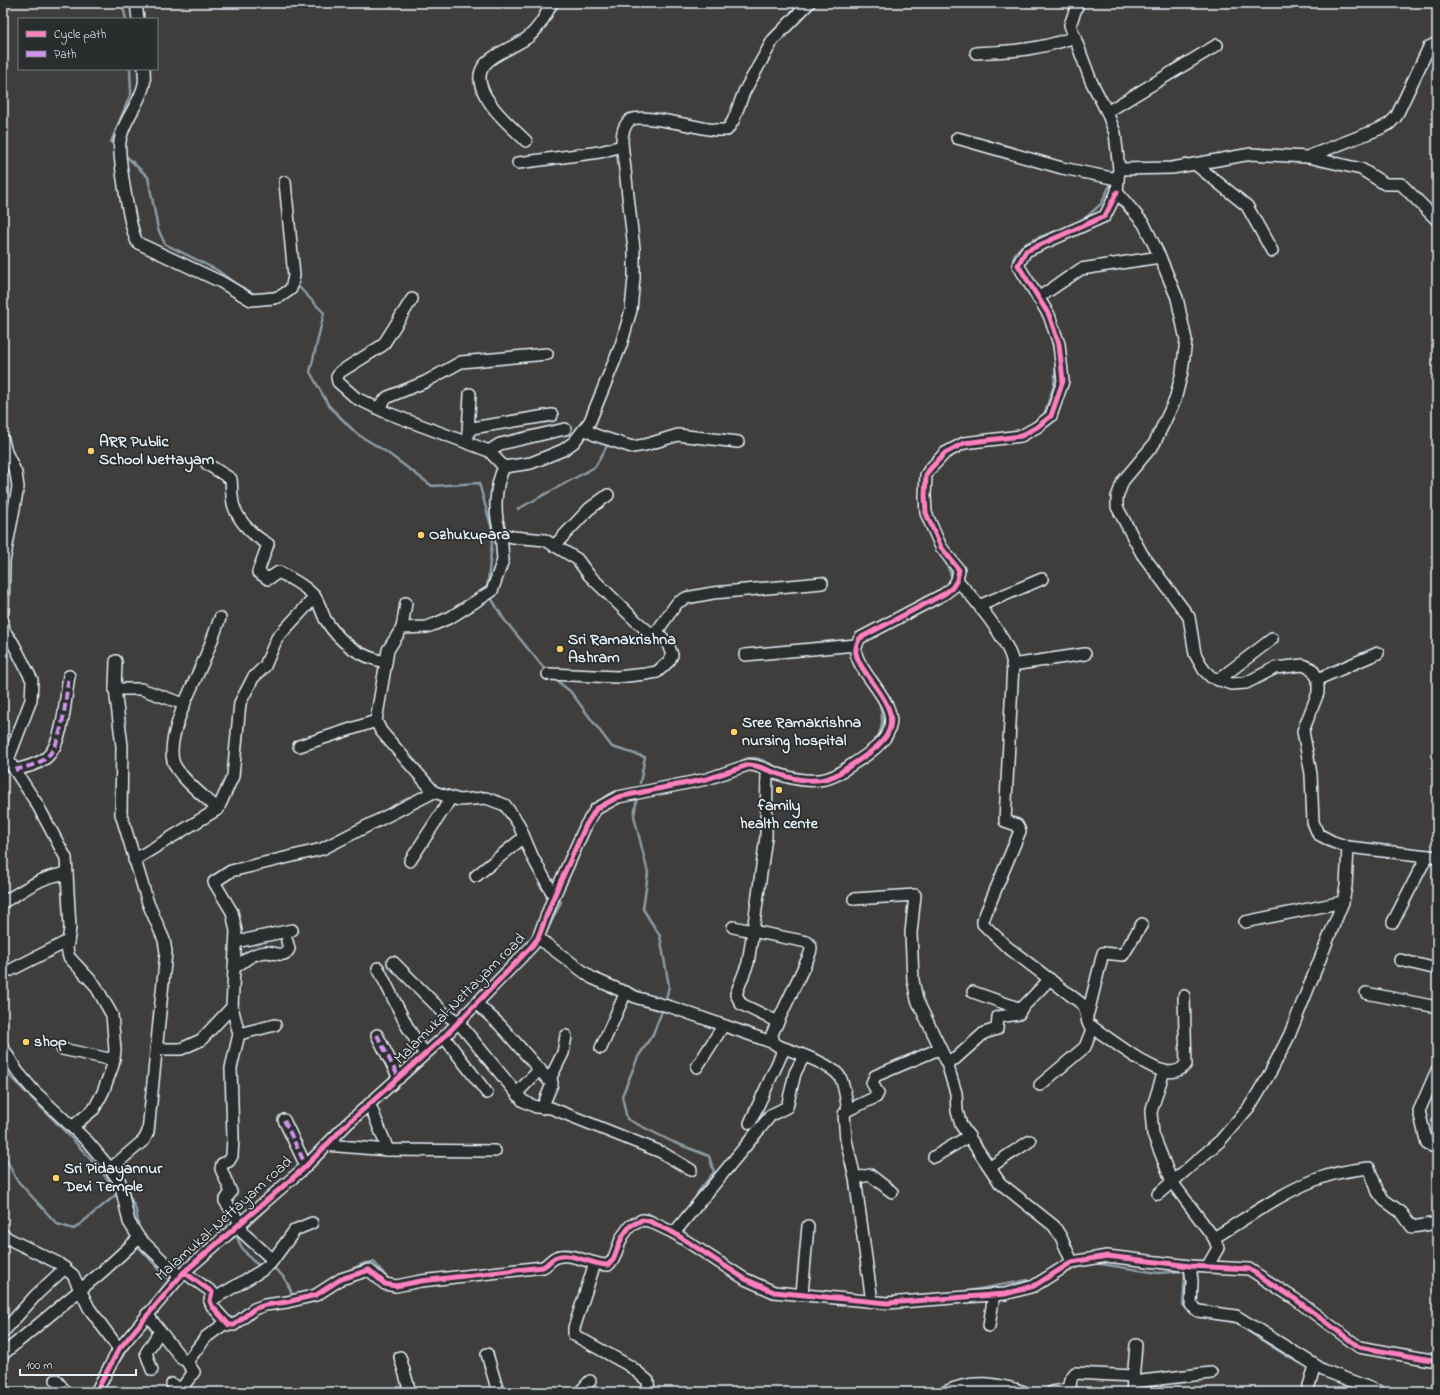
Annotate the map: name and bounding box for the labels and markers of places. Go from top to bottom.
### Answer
place label: ARR Public School Nettayam [99,430,215,473]
marker: ARR Public School Nettayam [86,446,96,456]
place label: Ozhukupara [429,523,510,547]
marker: Ozhukupara [416,530,426,540]
place label: Sri Ramakrishna Ashram [568,628,676,670]
marker: Sri Ramakrishna Ashram [555,644,565,654]
place label: Sree Ramakrishna nursing hospital [742,711,862,754]
marker: Sree Ramakrishna nursing hospital [729,727,739,737]
marker: family health cente [774,785,784,795]
place label: family health cente [740,794,819,836]
place label: shop [34,1030,67,1054]
marker: shop [21,1037,31,1047]
place label: Sri Pidayannur Devi Temple [63,1157,163,1199]
marker: Sri Pidayannur Devi Temple [51,1173,61,1183]

